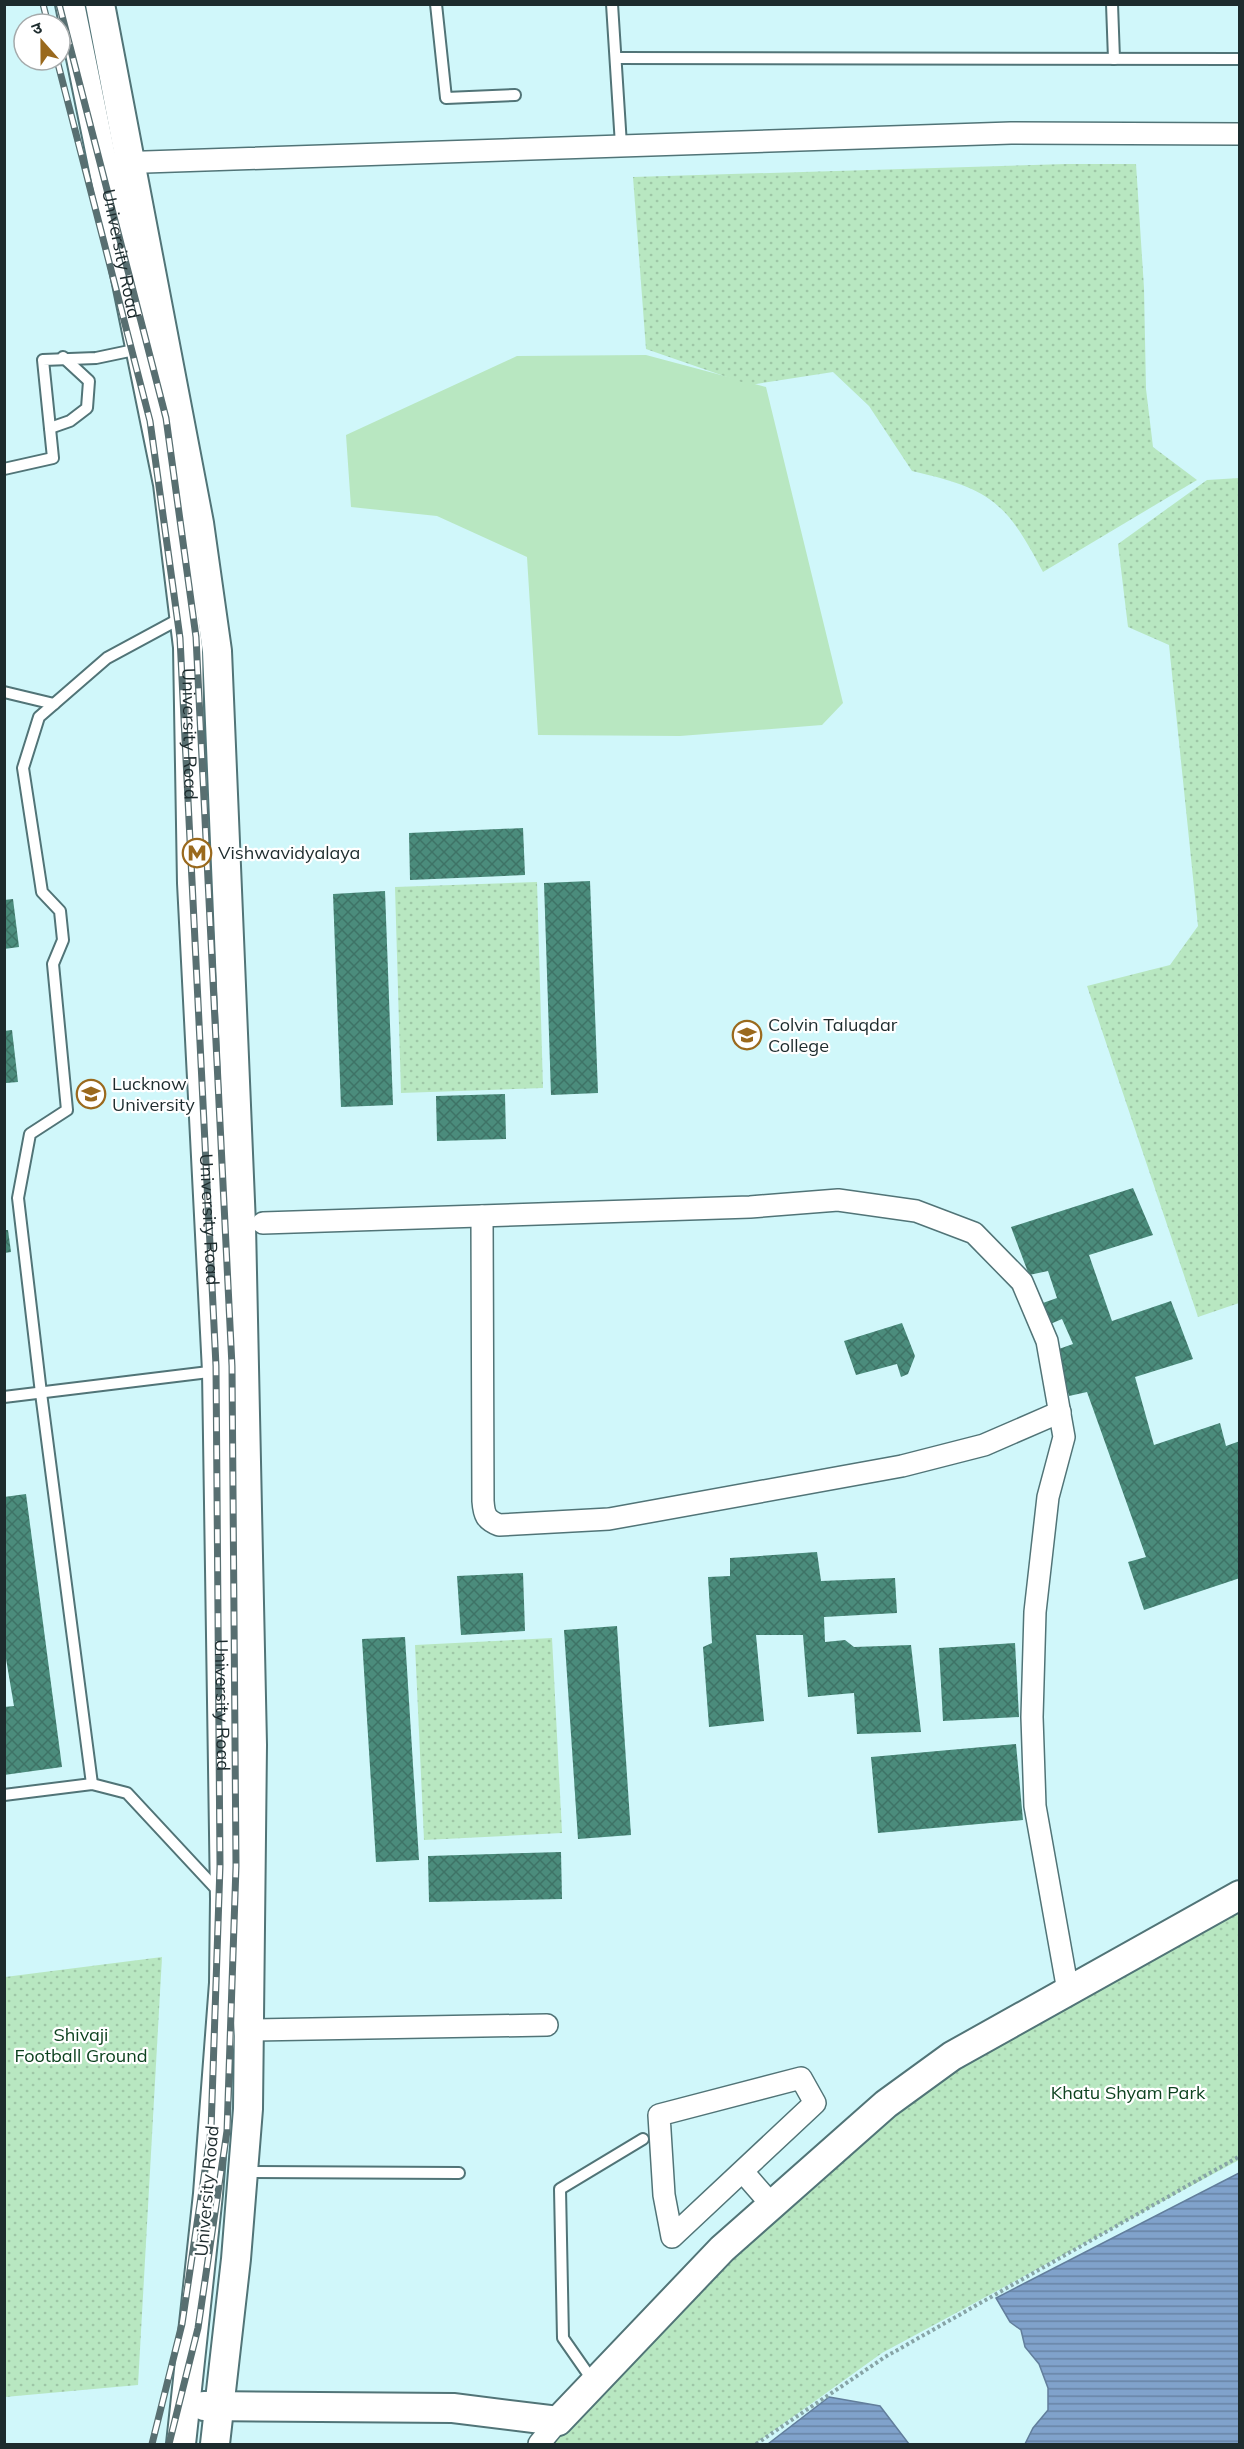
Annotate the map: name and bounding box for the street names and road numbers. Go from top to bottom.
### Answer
street label: University Road [97,187,146,321]
street label: University Road [177,668,203,800]
street label: University Road [195,1153,225,1286]
street label: University Road [210,1639,235,1771]
street label: University Road [189,2124,224,2258]

